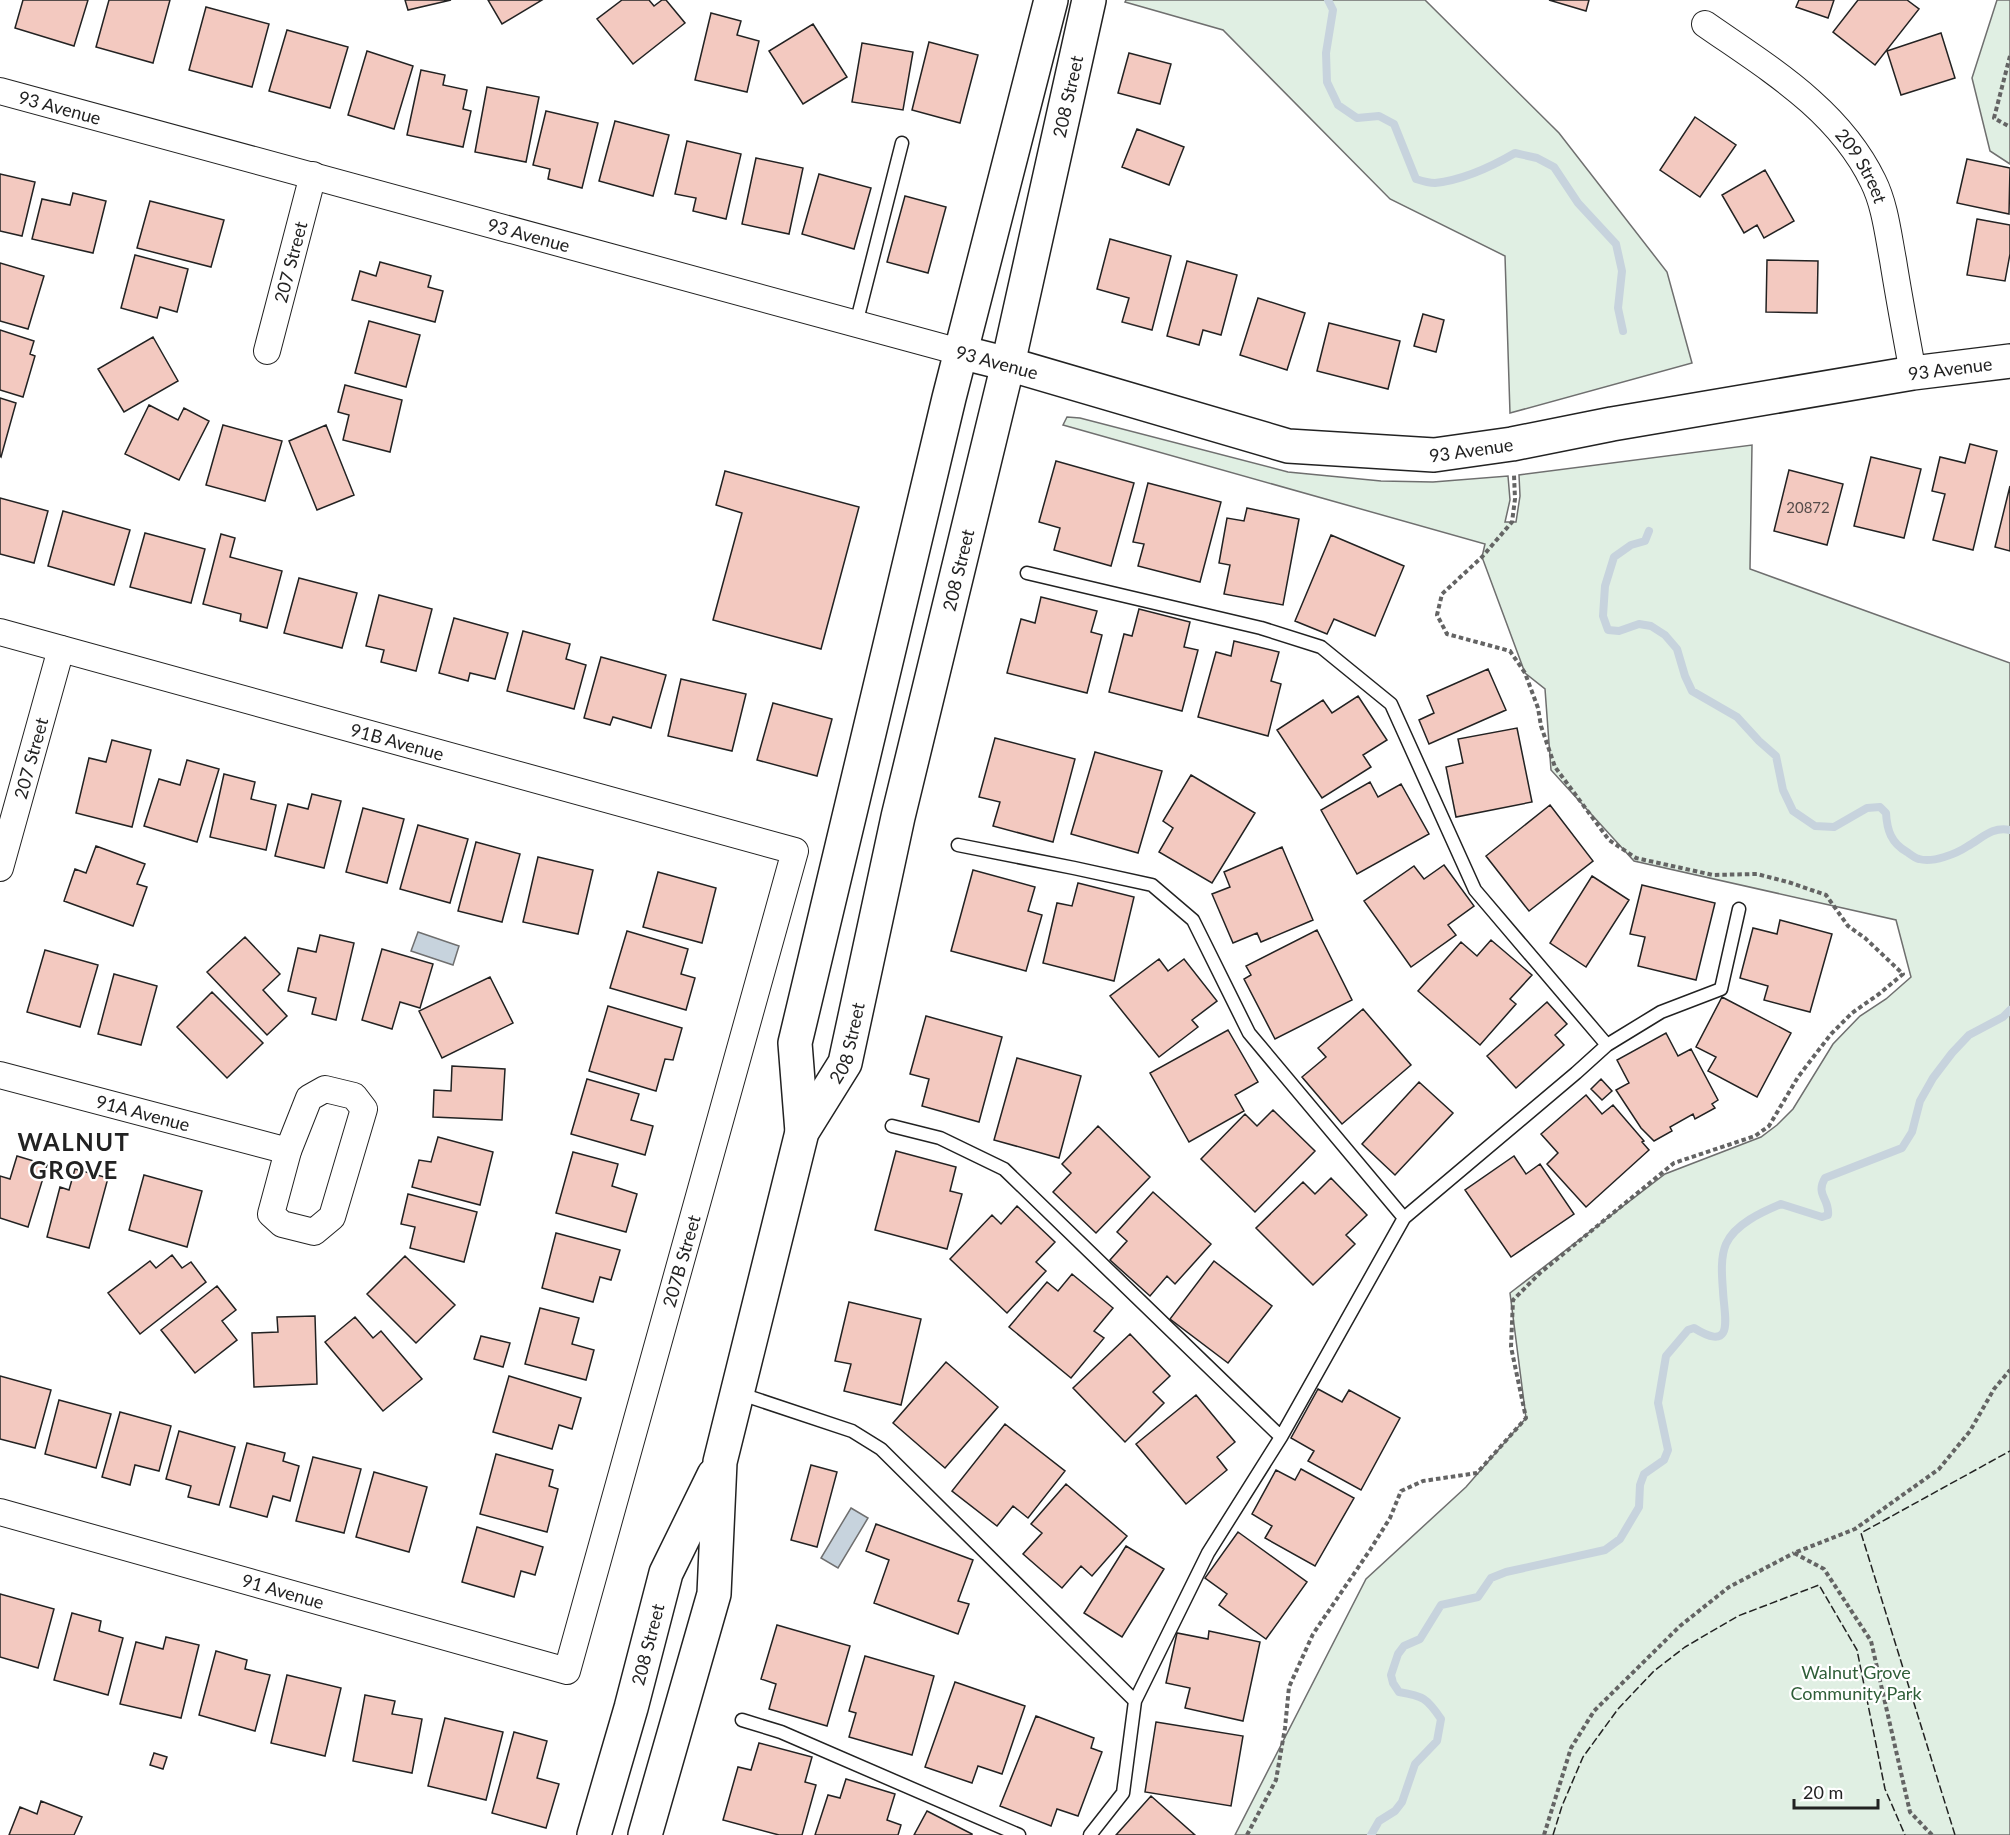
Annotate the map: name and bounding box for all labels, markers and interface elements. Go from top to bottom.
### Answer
street label: 208 Street [1048,53,1087,140]
street label: 93 Avenue [16,86,104,129]
street label: 209 Street [1831,124,1892,206]
street label: 93 Avenue [485,213,572,256]
street label: 207 Street [269,218,312,305]
street label: 93 Avenue [953,340,1041,384]
street label: 93 Avenue [1907,352,1993,385]
street label: 93 Avenue [1428,433,1515,467]
house number: 20872 [1786,498,1830,516]
street label: 208 Street [937,526,979,613]
street label: 207 Street [9,715,53,801]
street label: 91B Avenue [348,718,447,765]
street label: 208 Street [824,1000,869,1087]
street label: 91A Avenue [94,1090,192,1136]
district label: WALNUT GROVE [18,1127,130,1184]
street label: 207B Street [657,1212,705,1310]
street label: 91 Avenue [239,1569,327,1613]
street label: 208 Street [626,1601,669,1688]
park label: Walnut Grove Community Park [1790,1661,1922,1704]
scale bar [1794,1772,1878,1810]
text: 20 m [1803,1781,1843,1803]

